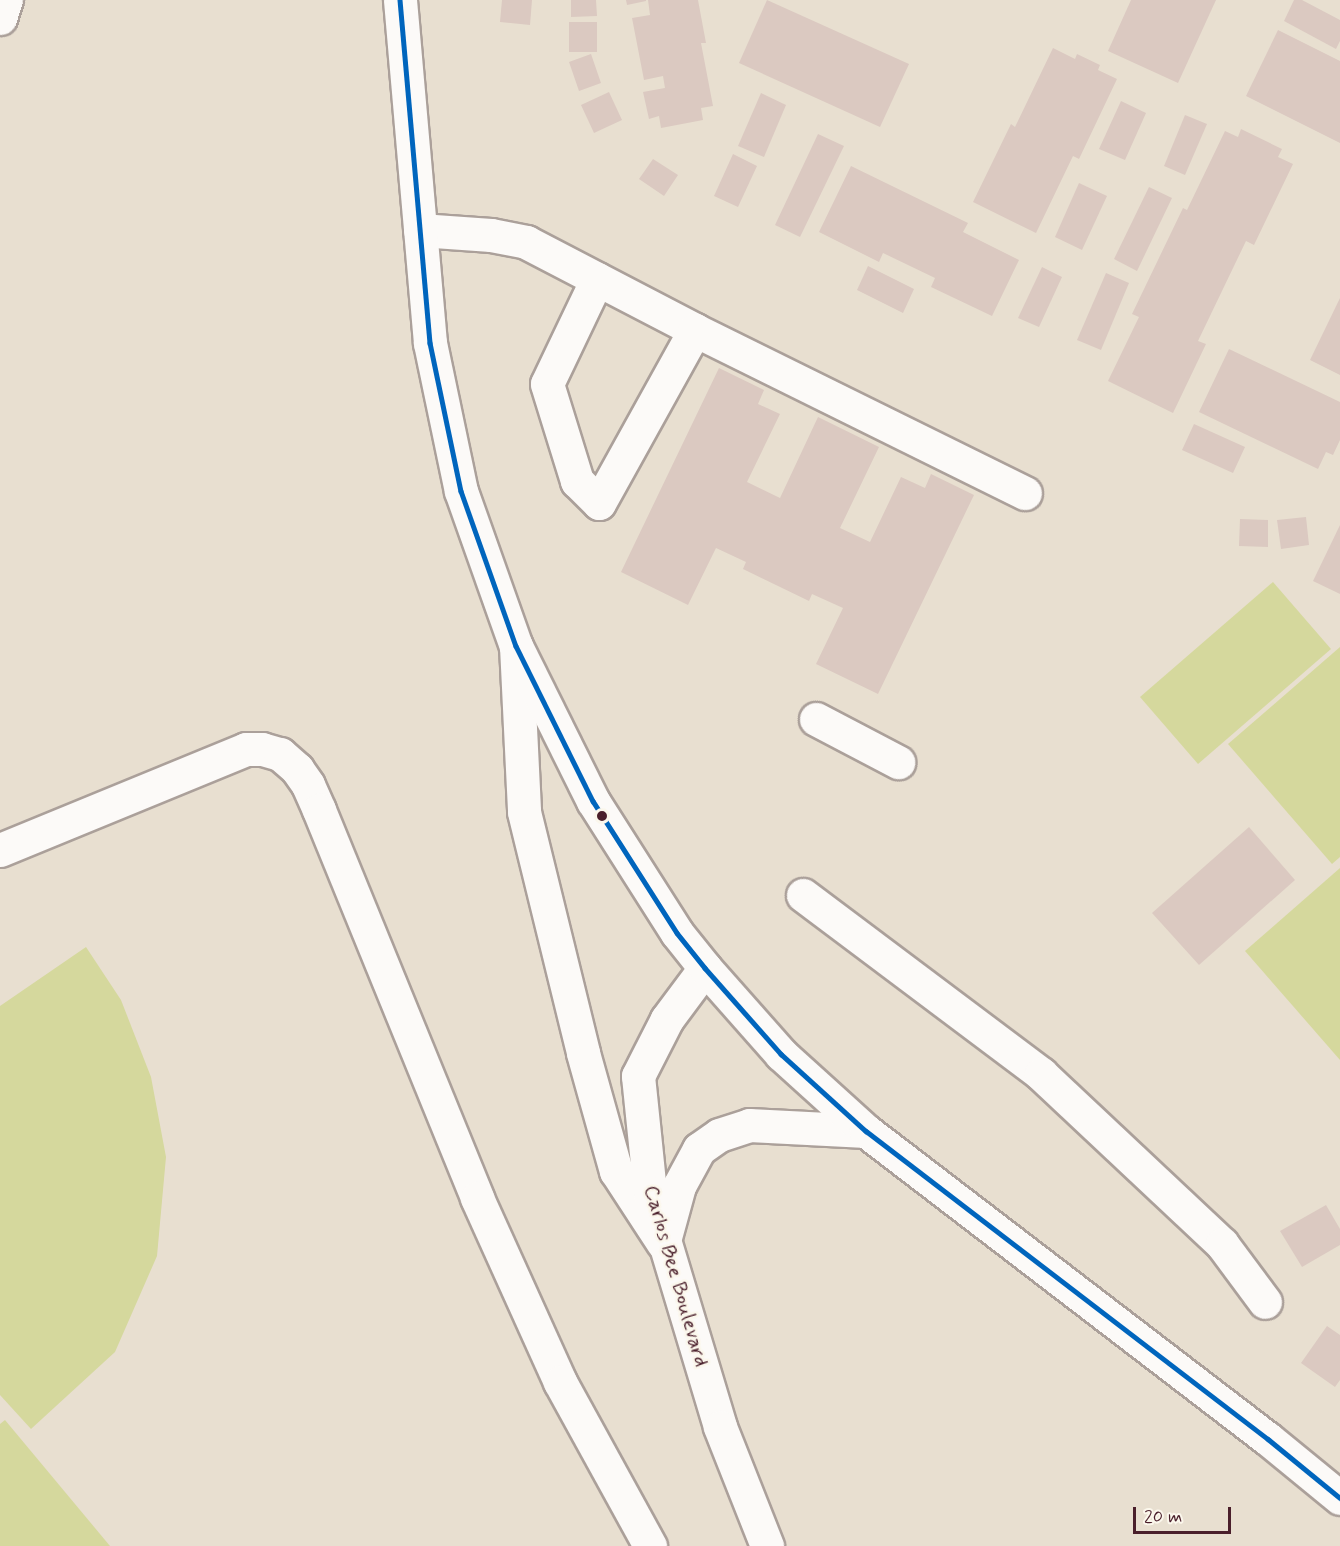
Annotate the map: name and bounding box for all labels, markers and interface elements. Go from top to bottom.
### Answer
unlabelled marker [596,810,608,822]
street label: Carlos Bee Boulevard [639,1184,713,1368]
scale bar [1136,1495,1234,1533]
text: 20 m [1144,1505,1182,1529]

